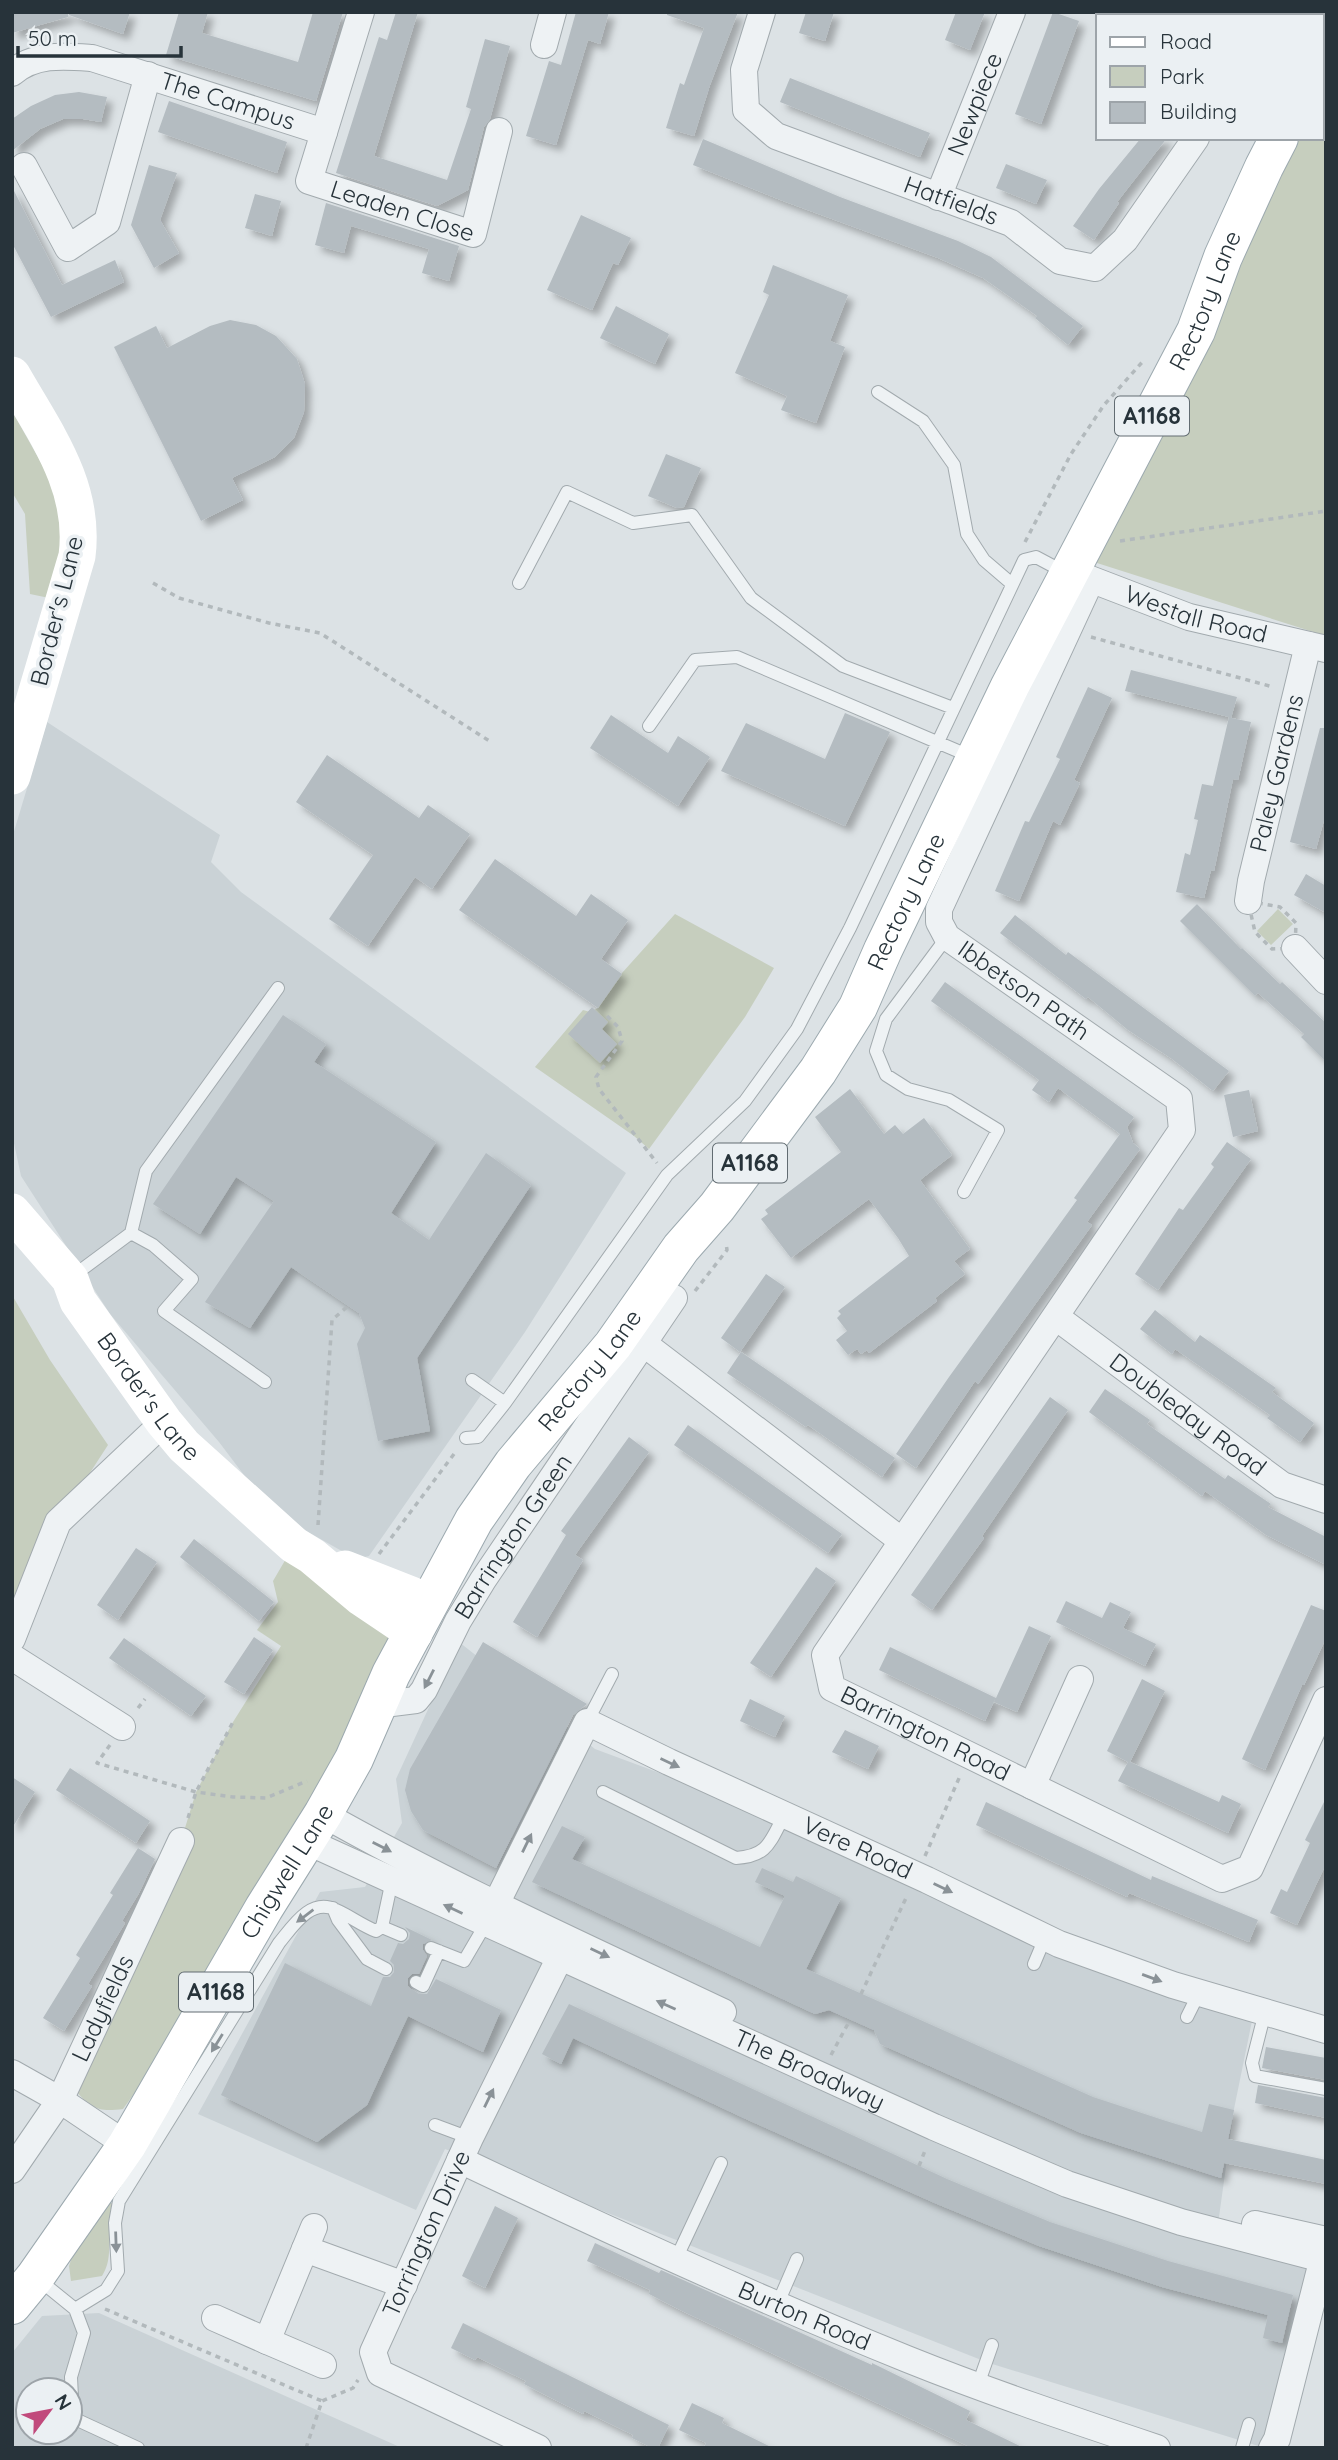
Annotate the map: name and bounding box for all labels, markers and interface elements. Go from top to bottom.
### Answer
scale bar [18,14,180,58]
legend [1096,14,1324,140]
text: 50 m [28,25,77,51]
text: Road [1160,28,1212,54]
street label: Newpiece [940,48,1008,160]
text: Park [1160,63,1204,89]
street label: The Campus [157,65,299,136]
text: Building [1160,98,1237,124]
street label: Hatfields [900,169,1003,231]
street label: Leaden Close [327,173,479,248]
street label: Rectory Lane [1162,225,1247,375]
road number: A1168 [1115,396,1189,436]
street label: Border's Lane [23,533,89,689]
street label: Westall Road [1121,578,1270,649]
street label: Paley Gardens [1243,691,1310,855]
street label: Rectory Lane [860,828,951,975]
street label: Ibbetson Path [953,933,1096,1046]
road number: A1168 [713,1144,787,1182]
street label: Rectory Lane [531,1303,647,1437]
street label: Border's Lane [91,1326,207,1467]
street label: Doubleday Road [1104,1346,1273,1482]
street label: Barrington Green [447,1448,578,1624]
one-way arrow [424,1669,435,1689]
street label: Barrington Road [836,1679,1015,1787]
one-way arrow [660,1757,680,1768]
street label: Chigwell Lane [233,1798,340,1944]
street label: Vere Road [798,1809,918,1885]
one-way arrow [521,1833,532,1853]
one-way arrow [373,1841,392,1853]
one-way arrow [933,1882,953,1894]
one-way arrow [443,1903,463,1915]
one-way arrow [296,1909,314,1923]
one-way arrow [590,1948,610,1959]
street label: Ladyfields [64,1950,140,2066]
road number: A1168 [179,1972,253,2011]
one-way arrow [1142,1972,1163,1983]
one-way arrow [656,1999,676,2011]
street label: The Broadway [730,2022,890,2117]
one-way arrow [211,2033,224,2052]
one-way arrow [484,2088,495,2108]
street label: Torrington Drive [375,2145,476,2321]
one-way arrow [110,2231,121,2253]
street label: Burton Road [734,2274,875,2357]
north arrow [14,2376,84,2446]
text: N [50,2390,77,2414]

